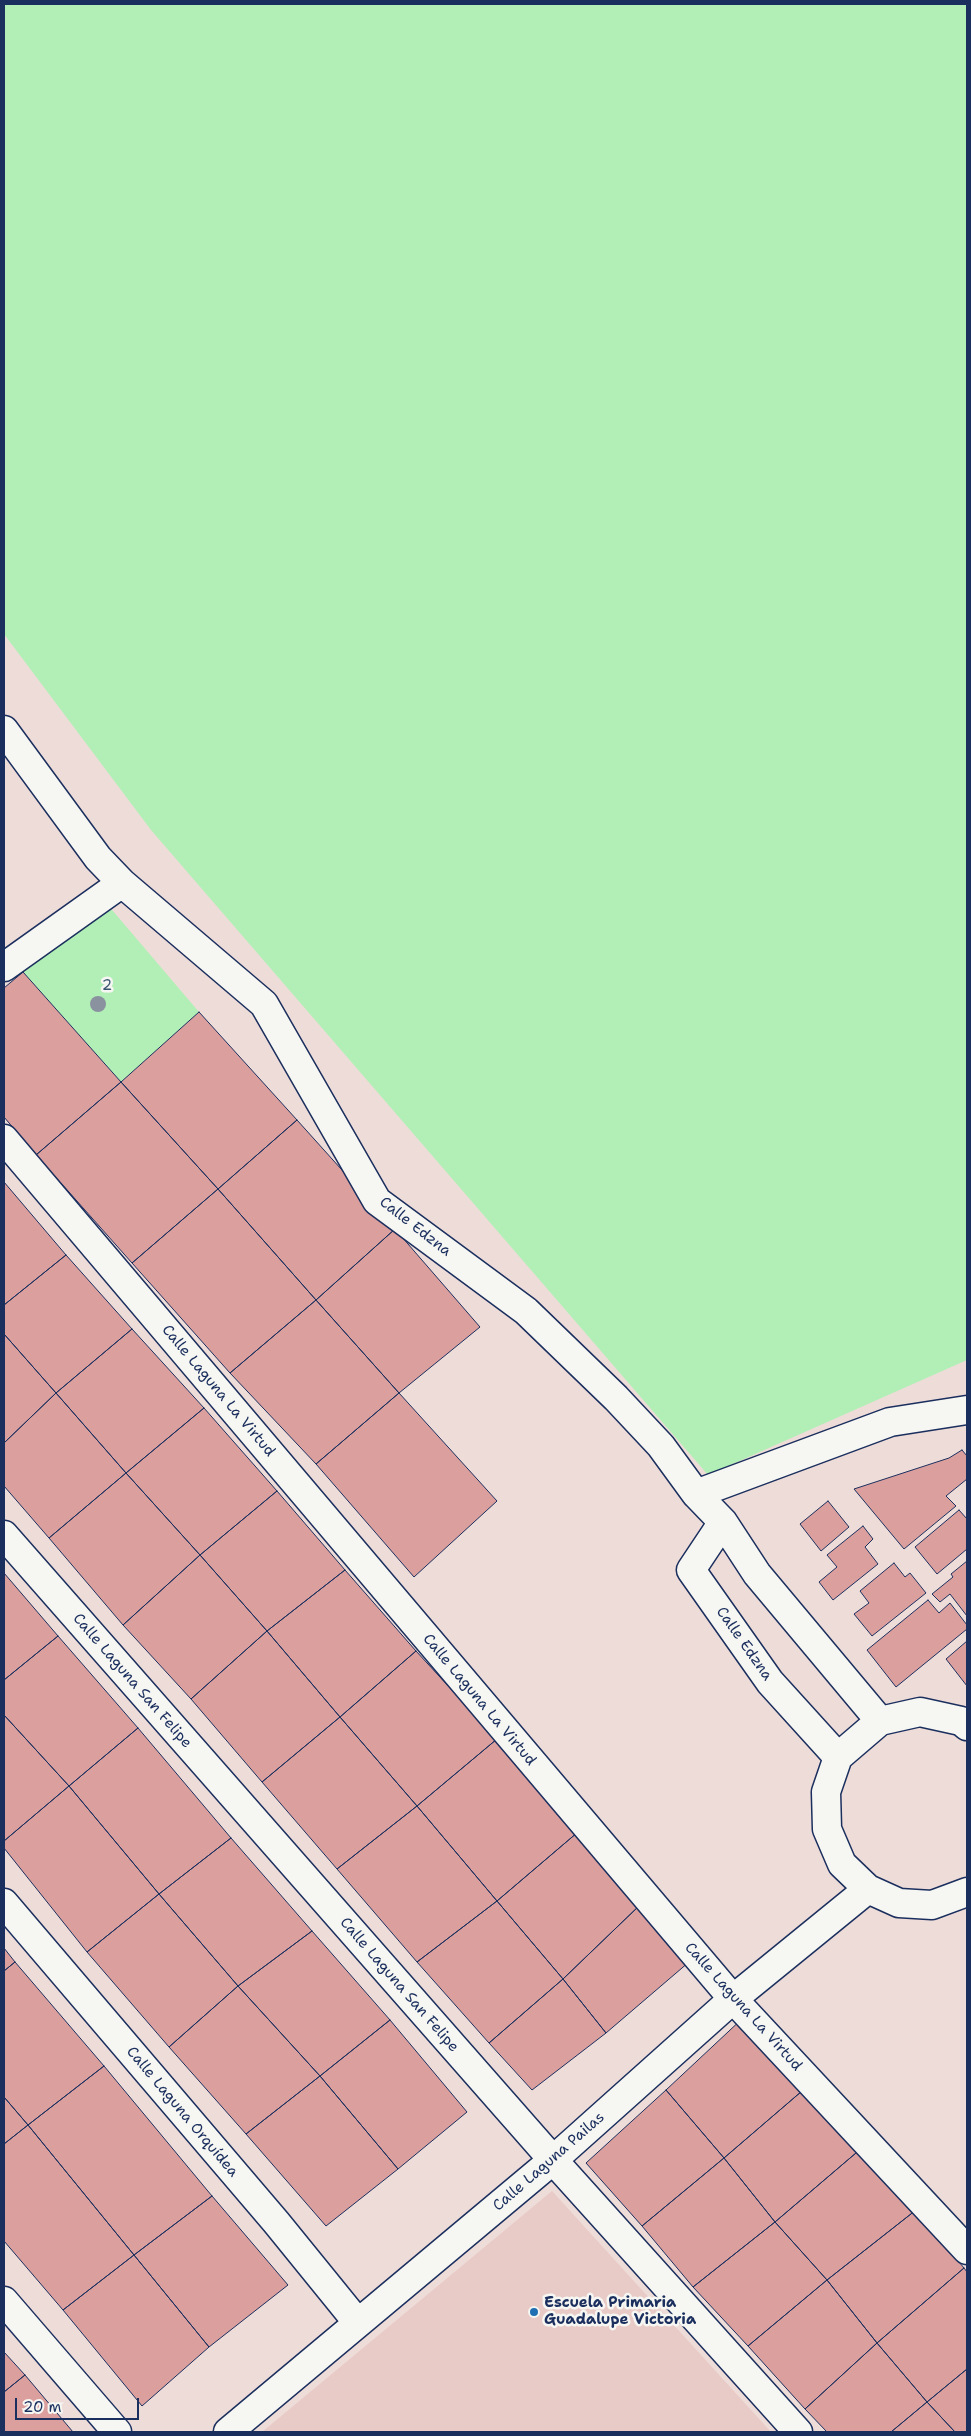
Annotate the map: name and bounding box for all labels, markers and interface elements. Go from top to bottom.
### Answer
park label: 2 [102,977,112,995]
street label: Calle Edzna [376,1193,454,1261]
street label: Calle Laguna La Virtud [158,1321,278,1461]
street label: Calle Edzna [712,1604,776,1684]
street label: Calle Laguna San Felipe [69,1610,195,1752]
street label: Calle Laguna La Virtud [419,1630,539,1770]
street label: Calle Laguna San Felipe [336,1914,462,2056]
street label: Calle Laguna La Virtud [681,1939,805,2075]
street label: Calle Laguna Orquídea [122,2043,242,2181]
street label: Calle Laguna Pailas [490,2109,608,2215]
place label: Escuela Primaria Guadalupe Victoria [544,2294,696,2329]
marker: Escuela Primaria Guadalupe Victoria [528,2306,540,2318]
scale bar [18,2388,141,2420]
text: 20 m [23,2397,62,2417]

